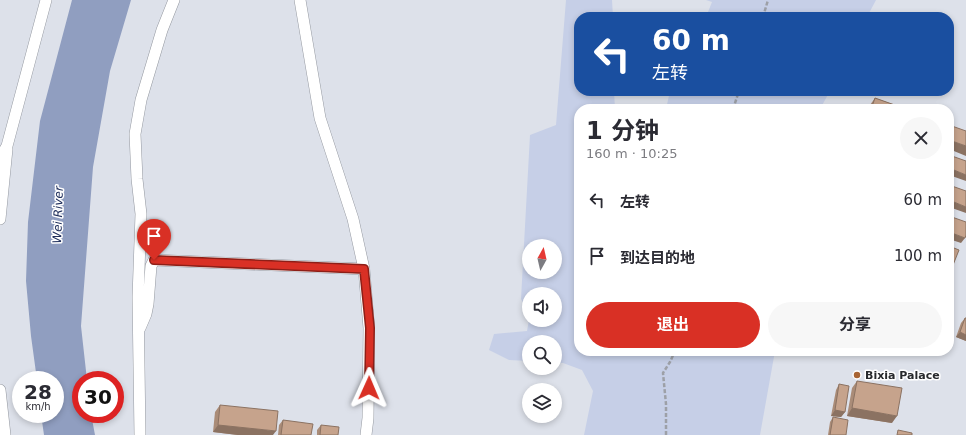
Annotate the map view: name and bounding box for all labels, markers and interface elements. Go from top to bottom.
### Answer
text: 60 m [652,24,730,57]
icon: left [586,28,638,80]
text: 左转 [652,62,688,83]
text: 1 分钟 [586,117,659,145]
button: close [900,117,942,159]
text: 160 m · 10:25 [586,146,677,161]
water label: Wei River [50,185,66,244]
icon: left [586,189,608,211]
text: 60 m [904,191,942,209]
text: 左转 [620,193,650,211]
pin [137,219,171,260]
icon: arrive [143,225,165,247]
north arrow [522,239,562,279]
map controls [522,239,562,423]
icon: arrive [586,245,608,267]
text: 100 m [894,247,942,265]
text: 到达目的地 [620,249,695,267]
button: sound [522,287,562,327]
button: 退出 [586,302,760,348]
button: 分享 [768,302,942,348]
button: search [522,335,562,375]
position arrow [348,367,390,409]
place label: Bixia Palace [865,369,940,382]
marker: Bixia Palace [852,370,862,380]
speed limit sign: 30 [72,371,124,423]
text: 28 [24,380,52,404]
button: layers [522,383,562,423]
text: km/h [25,401,51,412]

